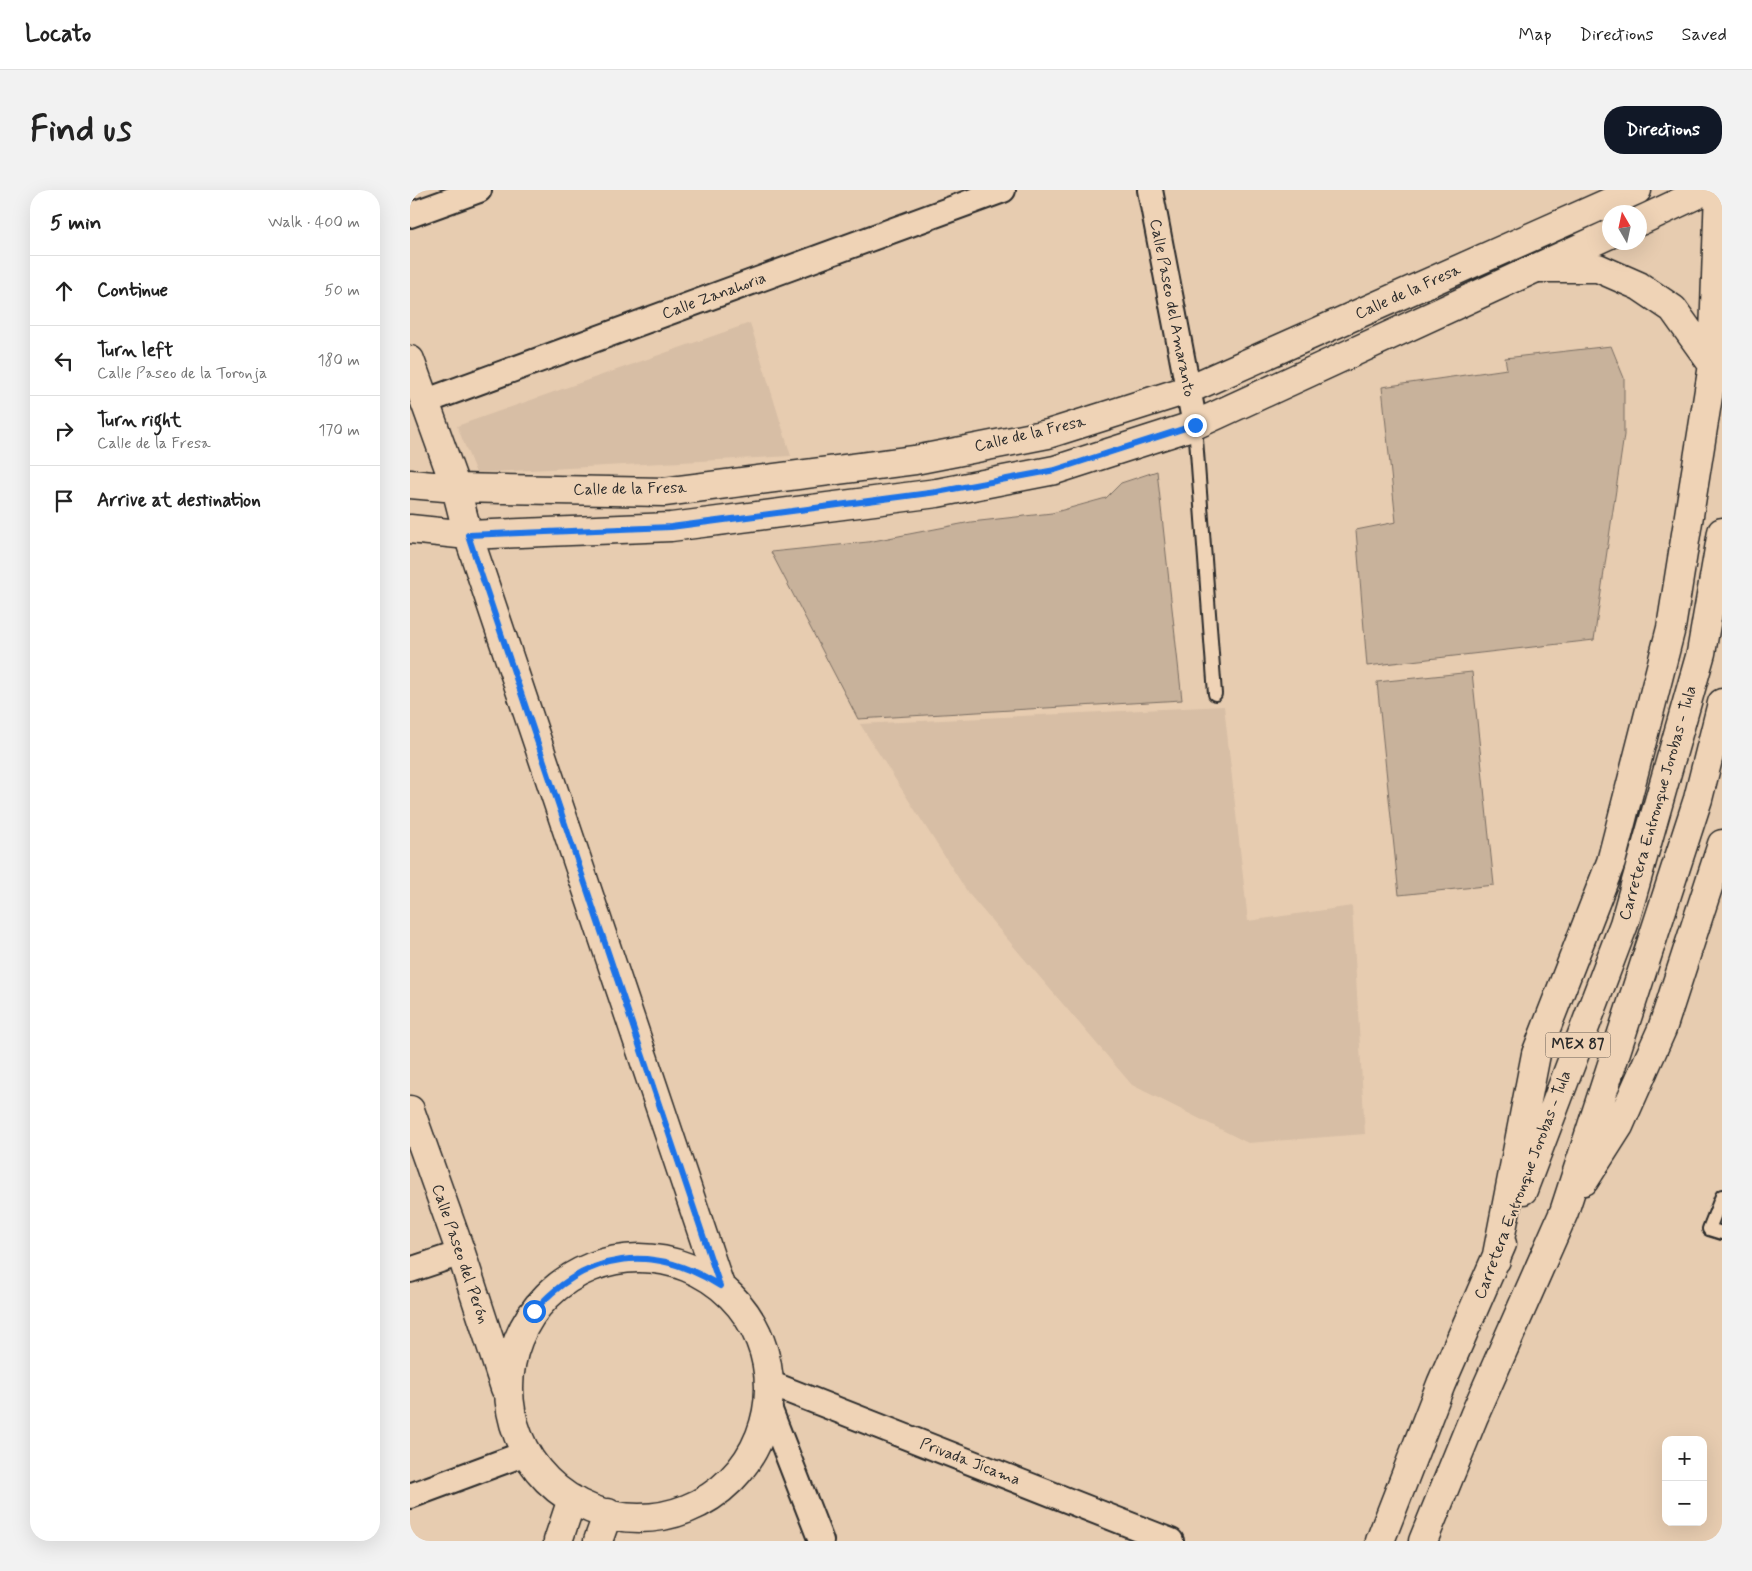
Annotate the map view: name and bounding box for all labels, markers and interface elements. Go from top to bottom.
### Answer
text: Locato [25,19,91,50]
text: Map [1519,23,1552,47]
text: Directions [1580,23,1654,47]
text: Saved [1682,23,1727,47]
button: Directions [1604,106,1722,154]
text: Find us [30,107,132,153]
north arrow [1602,205,1647,250]
text: 5 min [50,209,102,237]
text: Walk · 400 m [268,212,360,233]
street label: Calle Paseo del Amaranto [1144,217,1200,399]
street label: Calle de la Fresa [1352,259,1465,325]
street label: Calle Zanahoria [659,267,769,325]
icon: ahead [50,277,78,305]
text: Continue [97,278,168,303]
text: 50 m [324,280,360,301]
text: Turn left [97,338,173,363]
icon: left [50,347,78,375]
text: 180 m [317,350,360,371]
text: Calle Paseo de la Toronja [97,363,267,384]
text: Turn right [97,408,181,433]
street label: Calle de la Fresa [972,411,1088,457]
route end [1184,414,1207,437]
icon: right [50,417,78,445]
text: 170 m [318,420,360,441]
text: Calle de la Fresa [97,433,211,454]
street label: Calle de la Fresa [573,478,687,500]
icon: arrive [50,487,78,515]
text: Arrive at destination [97,488,261,513]
street label: Carretera Entronque Jorobas - Tula [1614,683,1702,923]
road number: MEX 87 [1546,1032,1610,1058]
street label: Carretera Entronque Jorobas - Tula [1470,1067,1577,1302]
street label: Calle Paseo del Perón [426,1181,494,1327]
route start [523,1300,546,1323]
street label: Privada Jícama [917,1433,1023,1491]
map controls [1662,1436,1707,1526]
button: + [1662,1436,1707,1481]
button: − [1662,1481,1707,1526]

